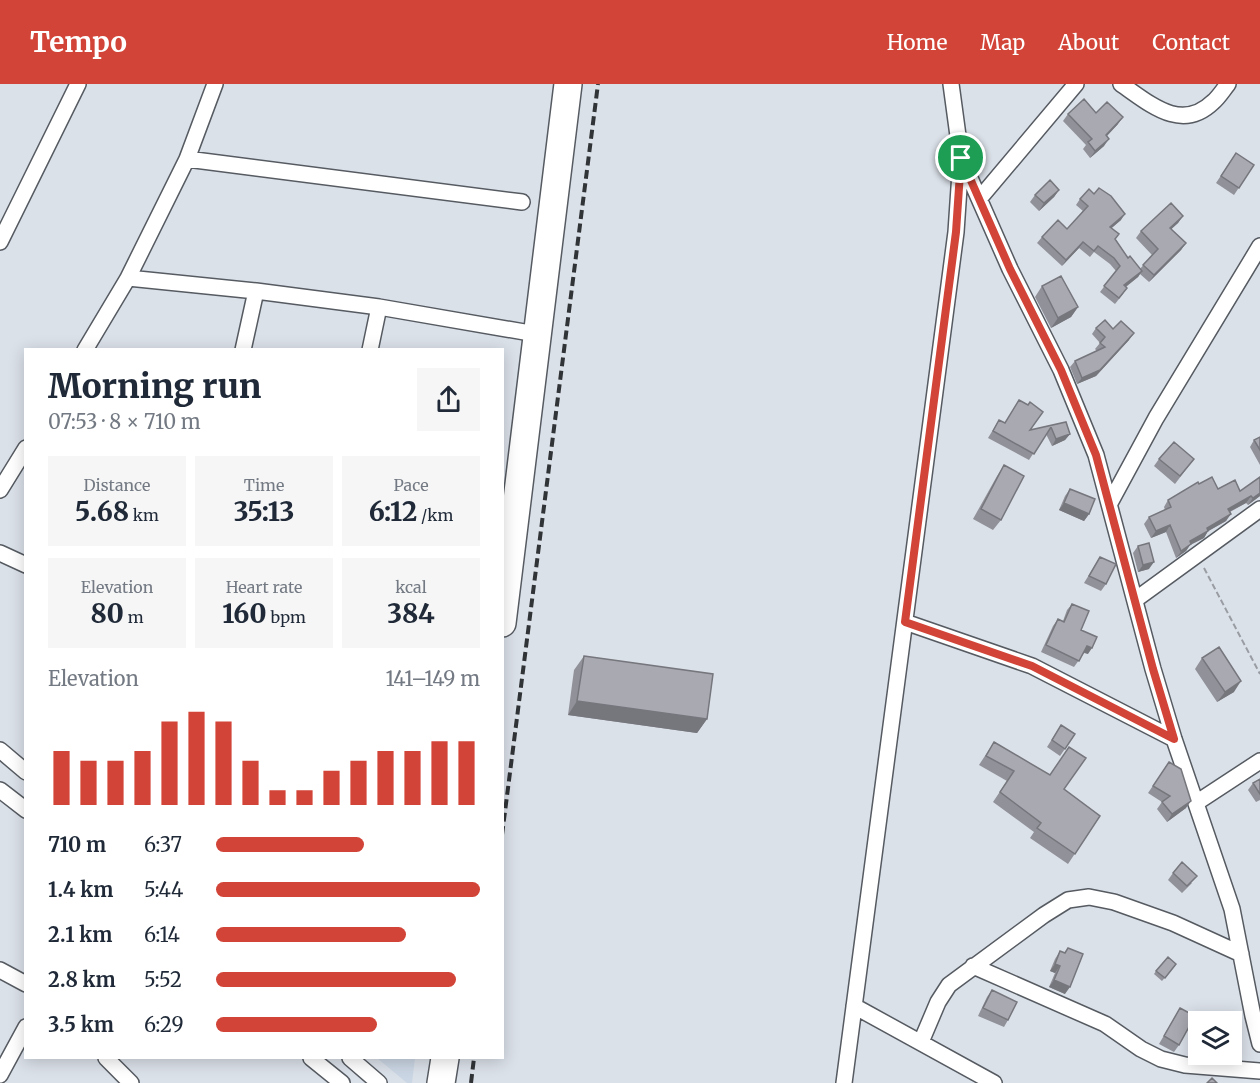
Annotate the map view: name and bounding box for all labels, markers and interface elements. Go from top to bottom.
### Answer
text: Tempo [30,24,127,60]
text: Home [887,29,947,56]
text: Map [980,29,1025,56]
text: About [1058,29,1119,56]
text: Contact [1152,29,1230,56]
pin [935,132,986,183]
icon: arrive [944,141,977,174]
text: Morning run [48,366,261,407]
button: share [417,368,480,431]
text: 07:53 · 8 × 710 m [48,409,201,434]
text: Distance [84,475,150,495]
text: Time [244,475,284,495]
text: Pace [394,475,429,495]
text: 5.68 [75,495,129,528]
text: 35:13 [234,495,294,528]
text: 6:12 [369,495,417,528]
text: km [129,505,159,525]
text: /km [417,505,453,525]
text: Elevation [81,577,153,597]
text: Heart rate [226,577,302,597]
text: kcal [395,577,427,597]
text: 80 [90,597,124,630]
text: 160 [222,597,267,630]
text: 384 [387,597,435,630]
text: m [124,607,144,627]
text: bpm [267,607,306,627]
text: Elevation [48,666,139,691]
text: 141–149 m [385,666,480,691]
text: 710 m [48,832,106,857]
text: 6:37 [144,832,182,857]
text: 1.4 km [48,877,113,902]
text: 5:44 [144,877,183,902]
text: 2.1 km [48,922,112,947]
text: 6:14 [144,922,180,947]
text: 2.8 km [48,967,116,992]
text: 5:52 [144,967,182,992]
map controls [1188,1011,1242,1065]
button: layers [1188,1011,1242,1065]
text: 3.5 km [48,1012,114,1037]
text: 6:29 [144,1012,184,1037]

